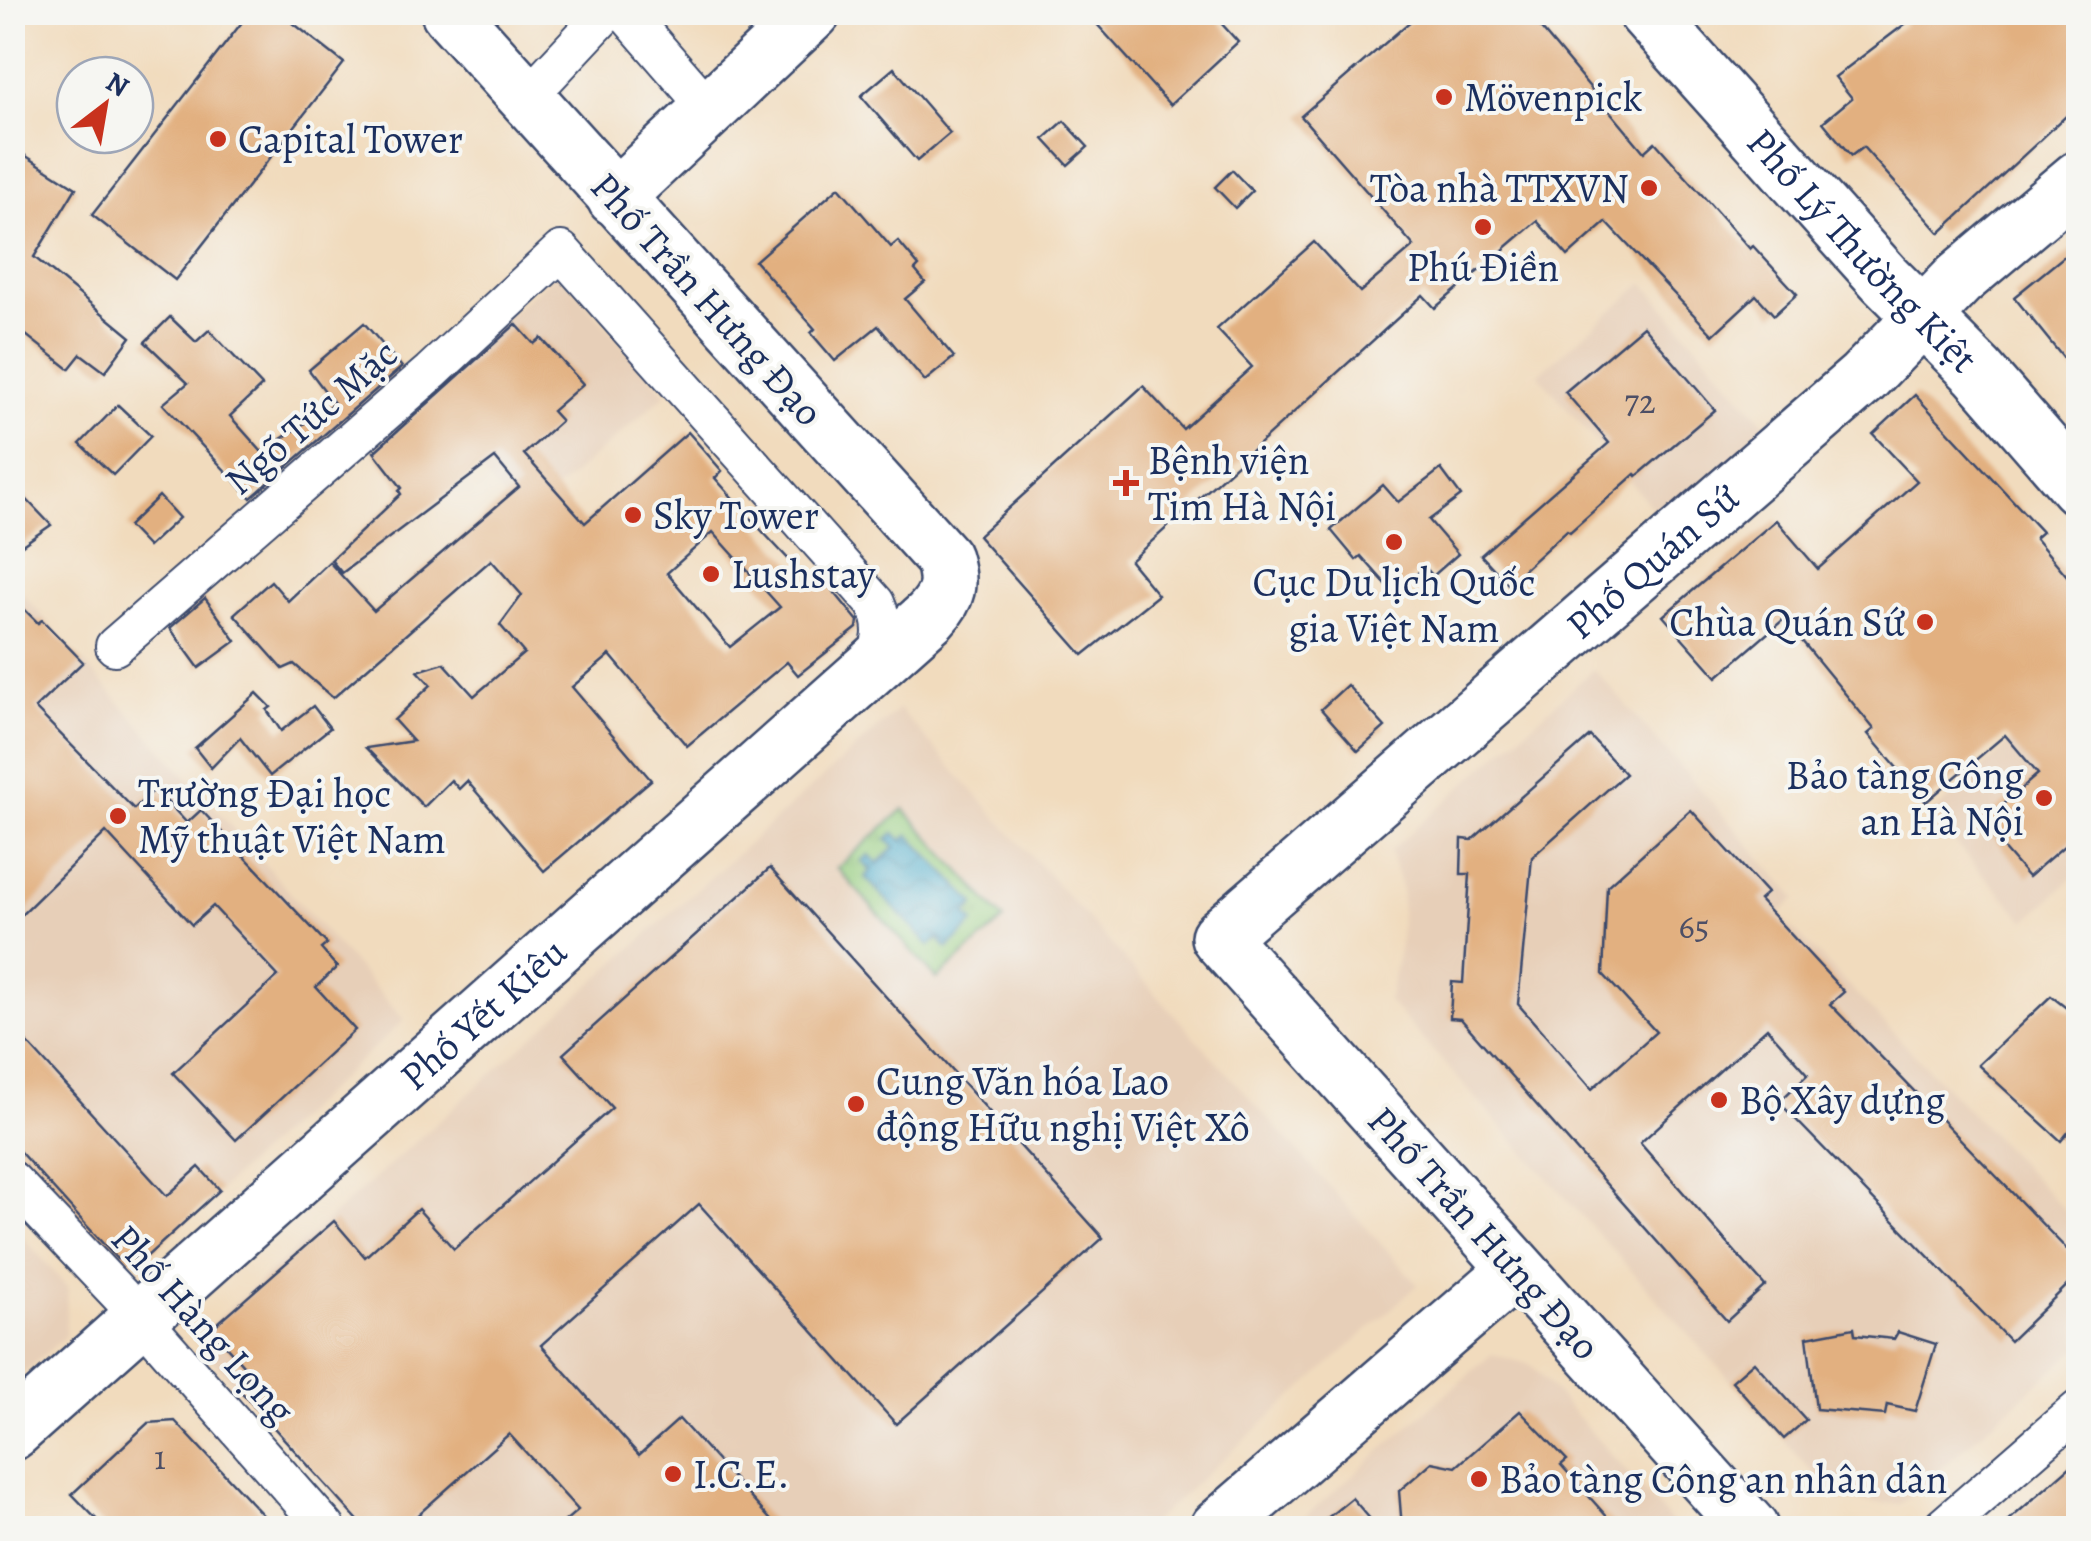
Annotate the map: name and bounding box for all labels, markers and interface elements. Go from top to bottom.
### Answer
north arrow [55,55,155,155]
text: N [99,63,136,106]
place label: Mövenpick [1464,70,1643,125]
marker: Mövenpick [1433,86,1455,108]
place label: Capital Tower [238,112,463,167]
street label: Phố Lý Thường Kiệt [1735,116,1991,385]
marker: Capital Tower [207,128,229,150]
street label: Phố Trần Hưng Đạo [578,160,836,438]
place label: Tòa nhà TTXVN [1370,161,1629,216]
marker: Tòa nhà TTXVN [1638,177,1660,199]
marker: Phú Điền [1472,216,1494,238]
place label: Phú Điền [1407,240,1559,295]
street label: Ngõ Tức Mặc [213,327,409,507]
house number: 72 [1624,377,1656,425]
place label: Bệnh viện Tim Hà Nội [1148,433,1336,534]
marker: Bệnh viện Tim Hà Nội [1113,470,1139,496]
street label: Phố Quán Sứ [1554,471,1750,651]
place label: Sky Tower [653,488,819,543]
marker: Sky Tower [622,504,644,526]
marker: Cục Du lịch Quốc gia Việt Nam [1383,531,1405,553]
place label: Lushstay [731,547,877,602]
place label: Cục Du lịch Quốc gia Việt Nam [1253,555,1535,656]
marker: Lushstay [700,563,722,585]
place label: Chùa Quán Sứ [1669,595,1905,650]
marker: Chùa Quán Sứ [1914,611,1936,633]
place label: Bảo tàng Công an Hà Nội [1786,748,2024,849]
place label: Trường Đại học Mỹ thuật Việt Nam [138,766,446,867]
marker: Bảo tàng Công an Hà Nội [2033,787,2055,809]
marker: Trường Đại học Mỹ thuật Việt Nam [107,805,129,827]
house number: 65 [1678,902,1710,950]
street label: Phố Yết Kiêu [388,924,578,1103]
place label: Cung Văn hóa Lao động Hữu nghị Việt Xô [876,1054,1250,1155]
place label: Bộ Xây dựng [1739,1073,1945,1128]
marker: Bộ Xây dựng [1708,1089,1730,1111]
marker: Cung Văn hóa Lao động Hữu nghị Việt Xô [845,1093,867,1115]
street label: Phố Trần Hưng Đạo [1355,1094,1613,1372]
street label: Phố Hàng Lọng [98,1212,308,1436]
house number: 1 [154,1433,166,1481]
place label: I.C.E. [693,1447,790,1502]
place label: Bảo tàng Công an nhân dân [1499,1452,1947,1507]
marker: I.C.E. [662,1463,684,1485]
marker: Bảo tàng Công an nhân dân [1468,1468,1490,1490]

